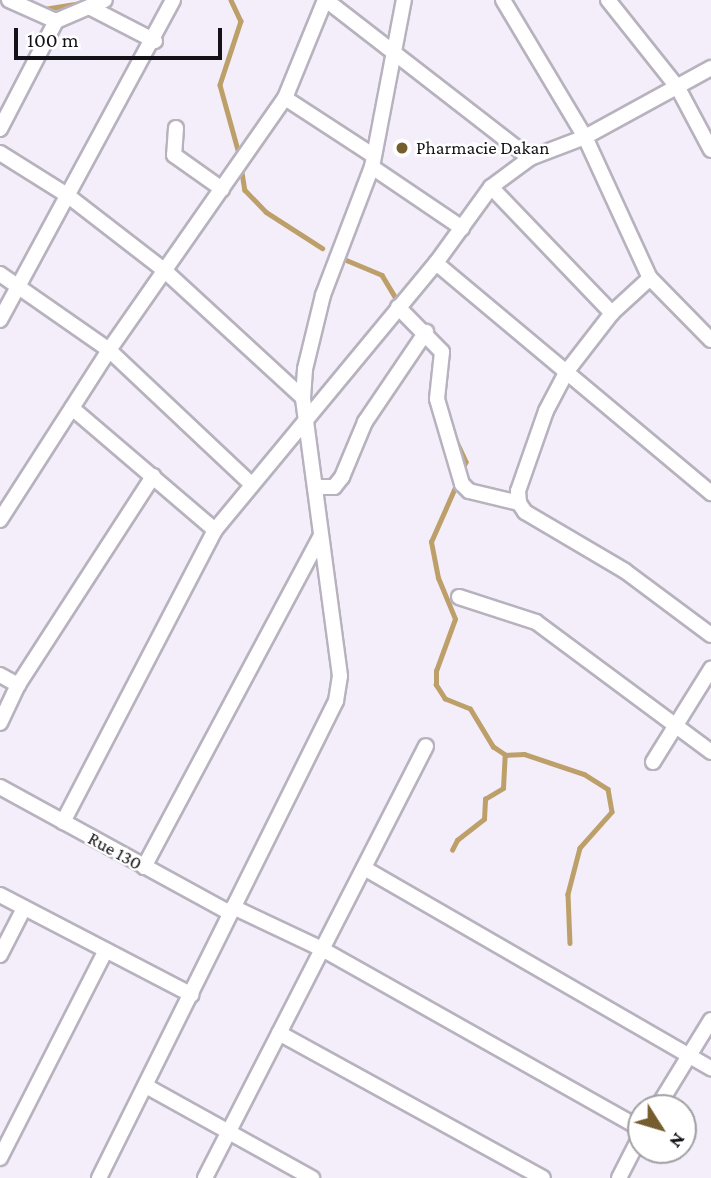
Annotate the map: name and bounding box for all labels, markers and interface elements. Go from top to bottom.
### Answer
scale bar [18,14,226,58]
text: 100 m [27,28,79,52]
place label: Pharmacie Dakan [416,137,550,159]
marker: Pharmacie Dakan [394,140,410,156]
street label: Rue 130 [84,827,146,875]
north arrow [627,1094,697,1164]
text: N [665,1129,690,1152]

